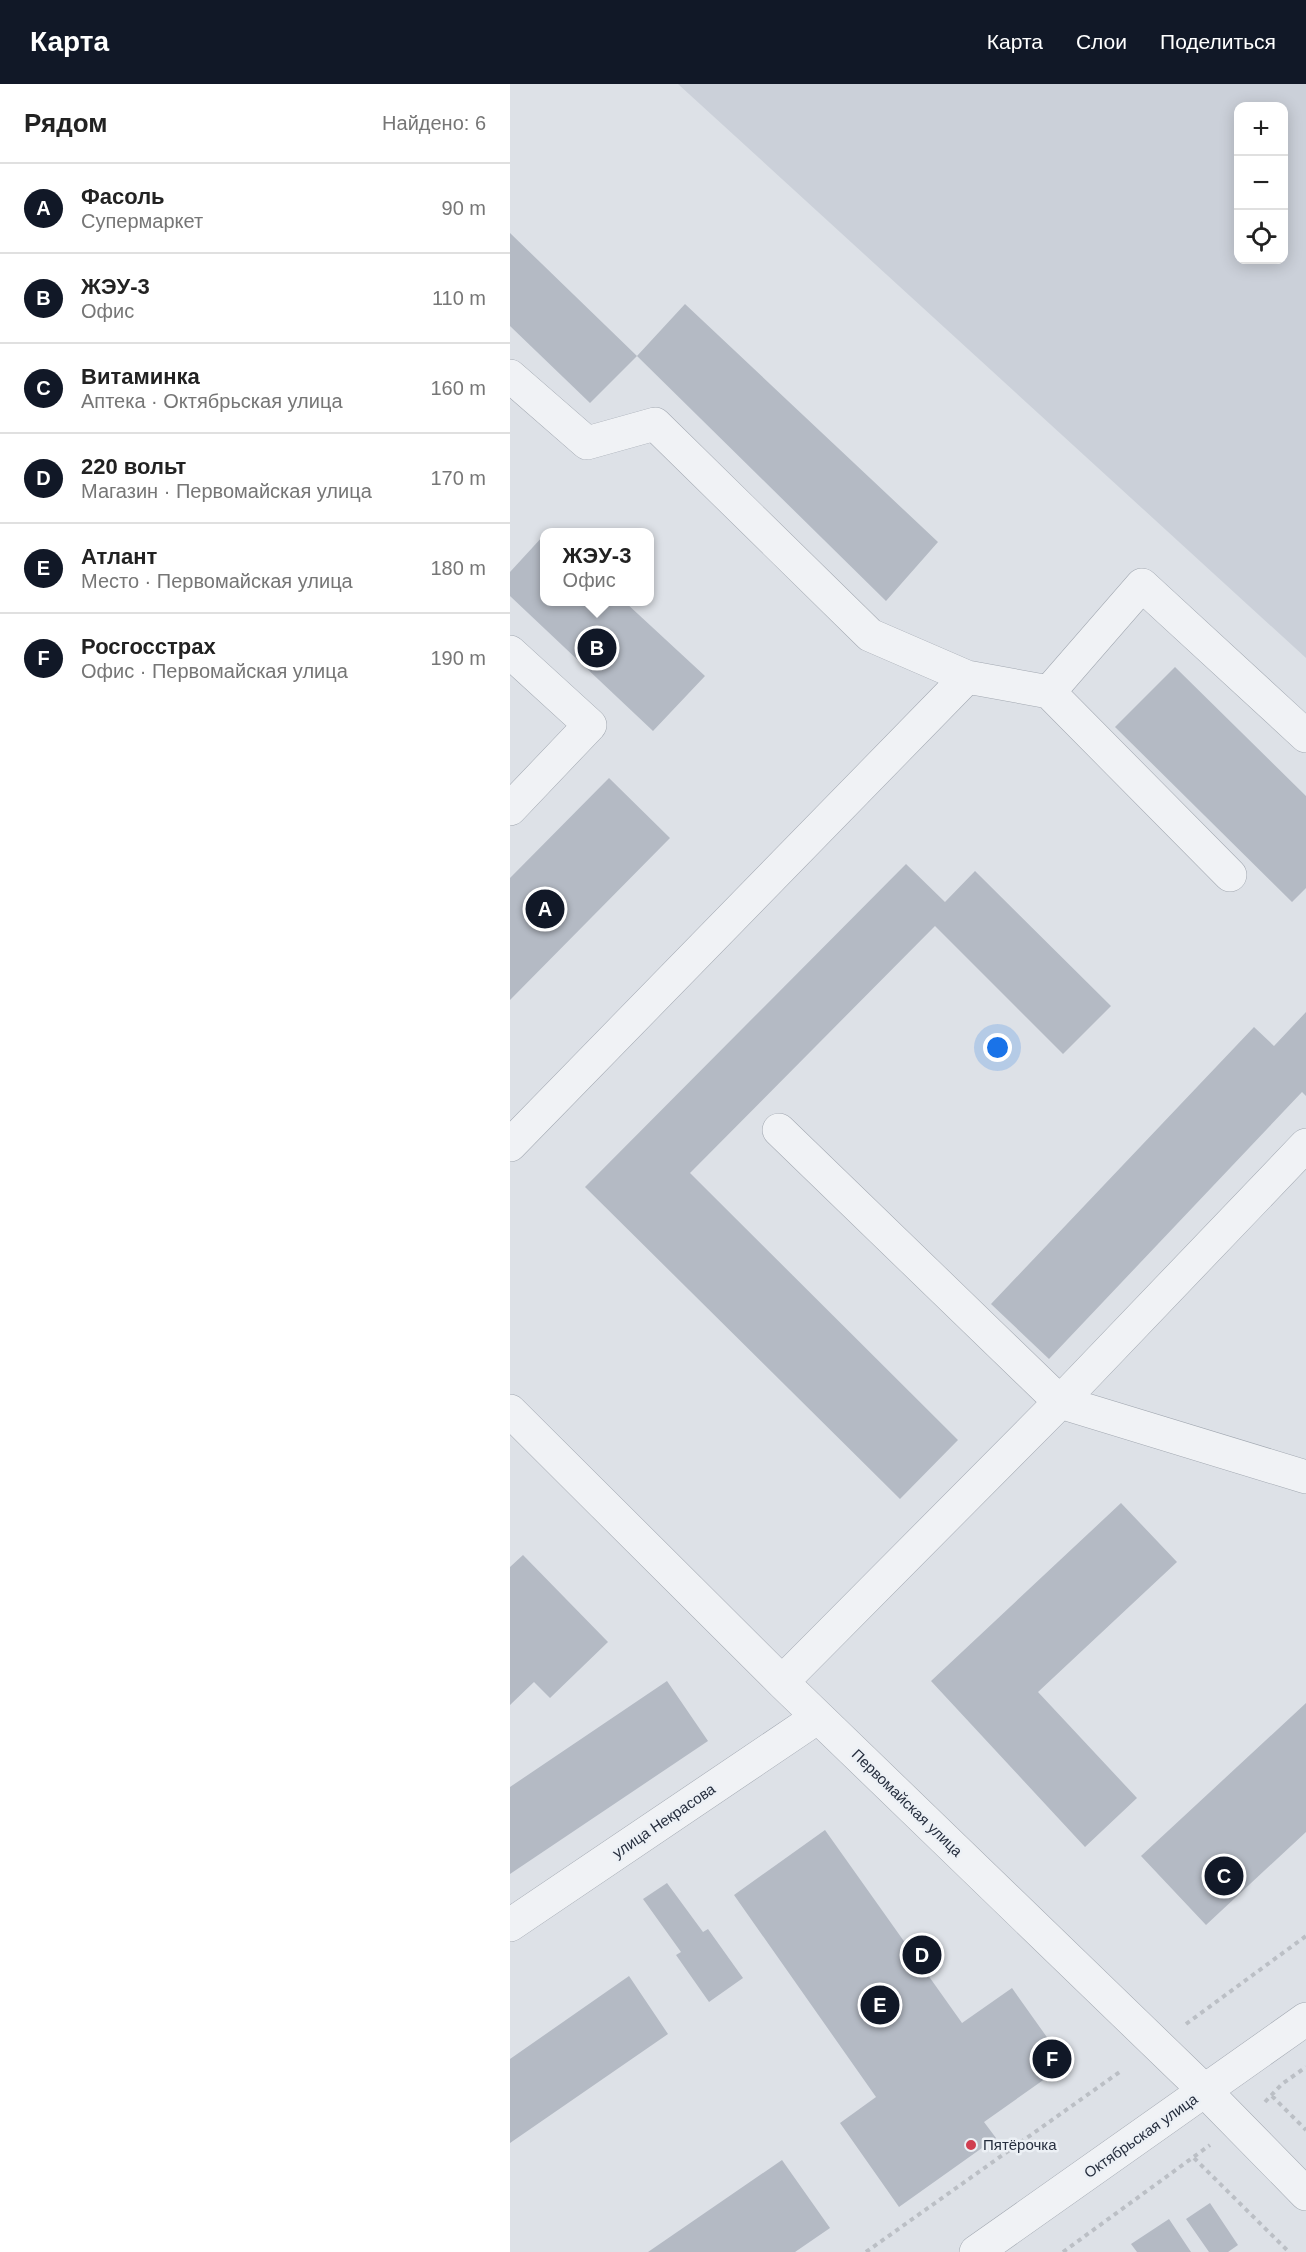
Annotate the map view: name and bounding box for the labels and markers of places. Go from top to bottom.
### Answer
pin: B [578,626,616,670]
pin: A [525,886,564,932]
pin: C [1204,1854,1244,1898]
pin: D [902,1932,942,1978]
pin: E [860,1982,899,2028]
pin: F [1032,2036,1072,2082]
place label: Пятёрочка [983,2136,1057,2153]
marker: Пятёрочка [964,2138,978,2152]

